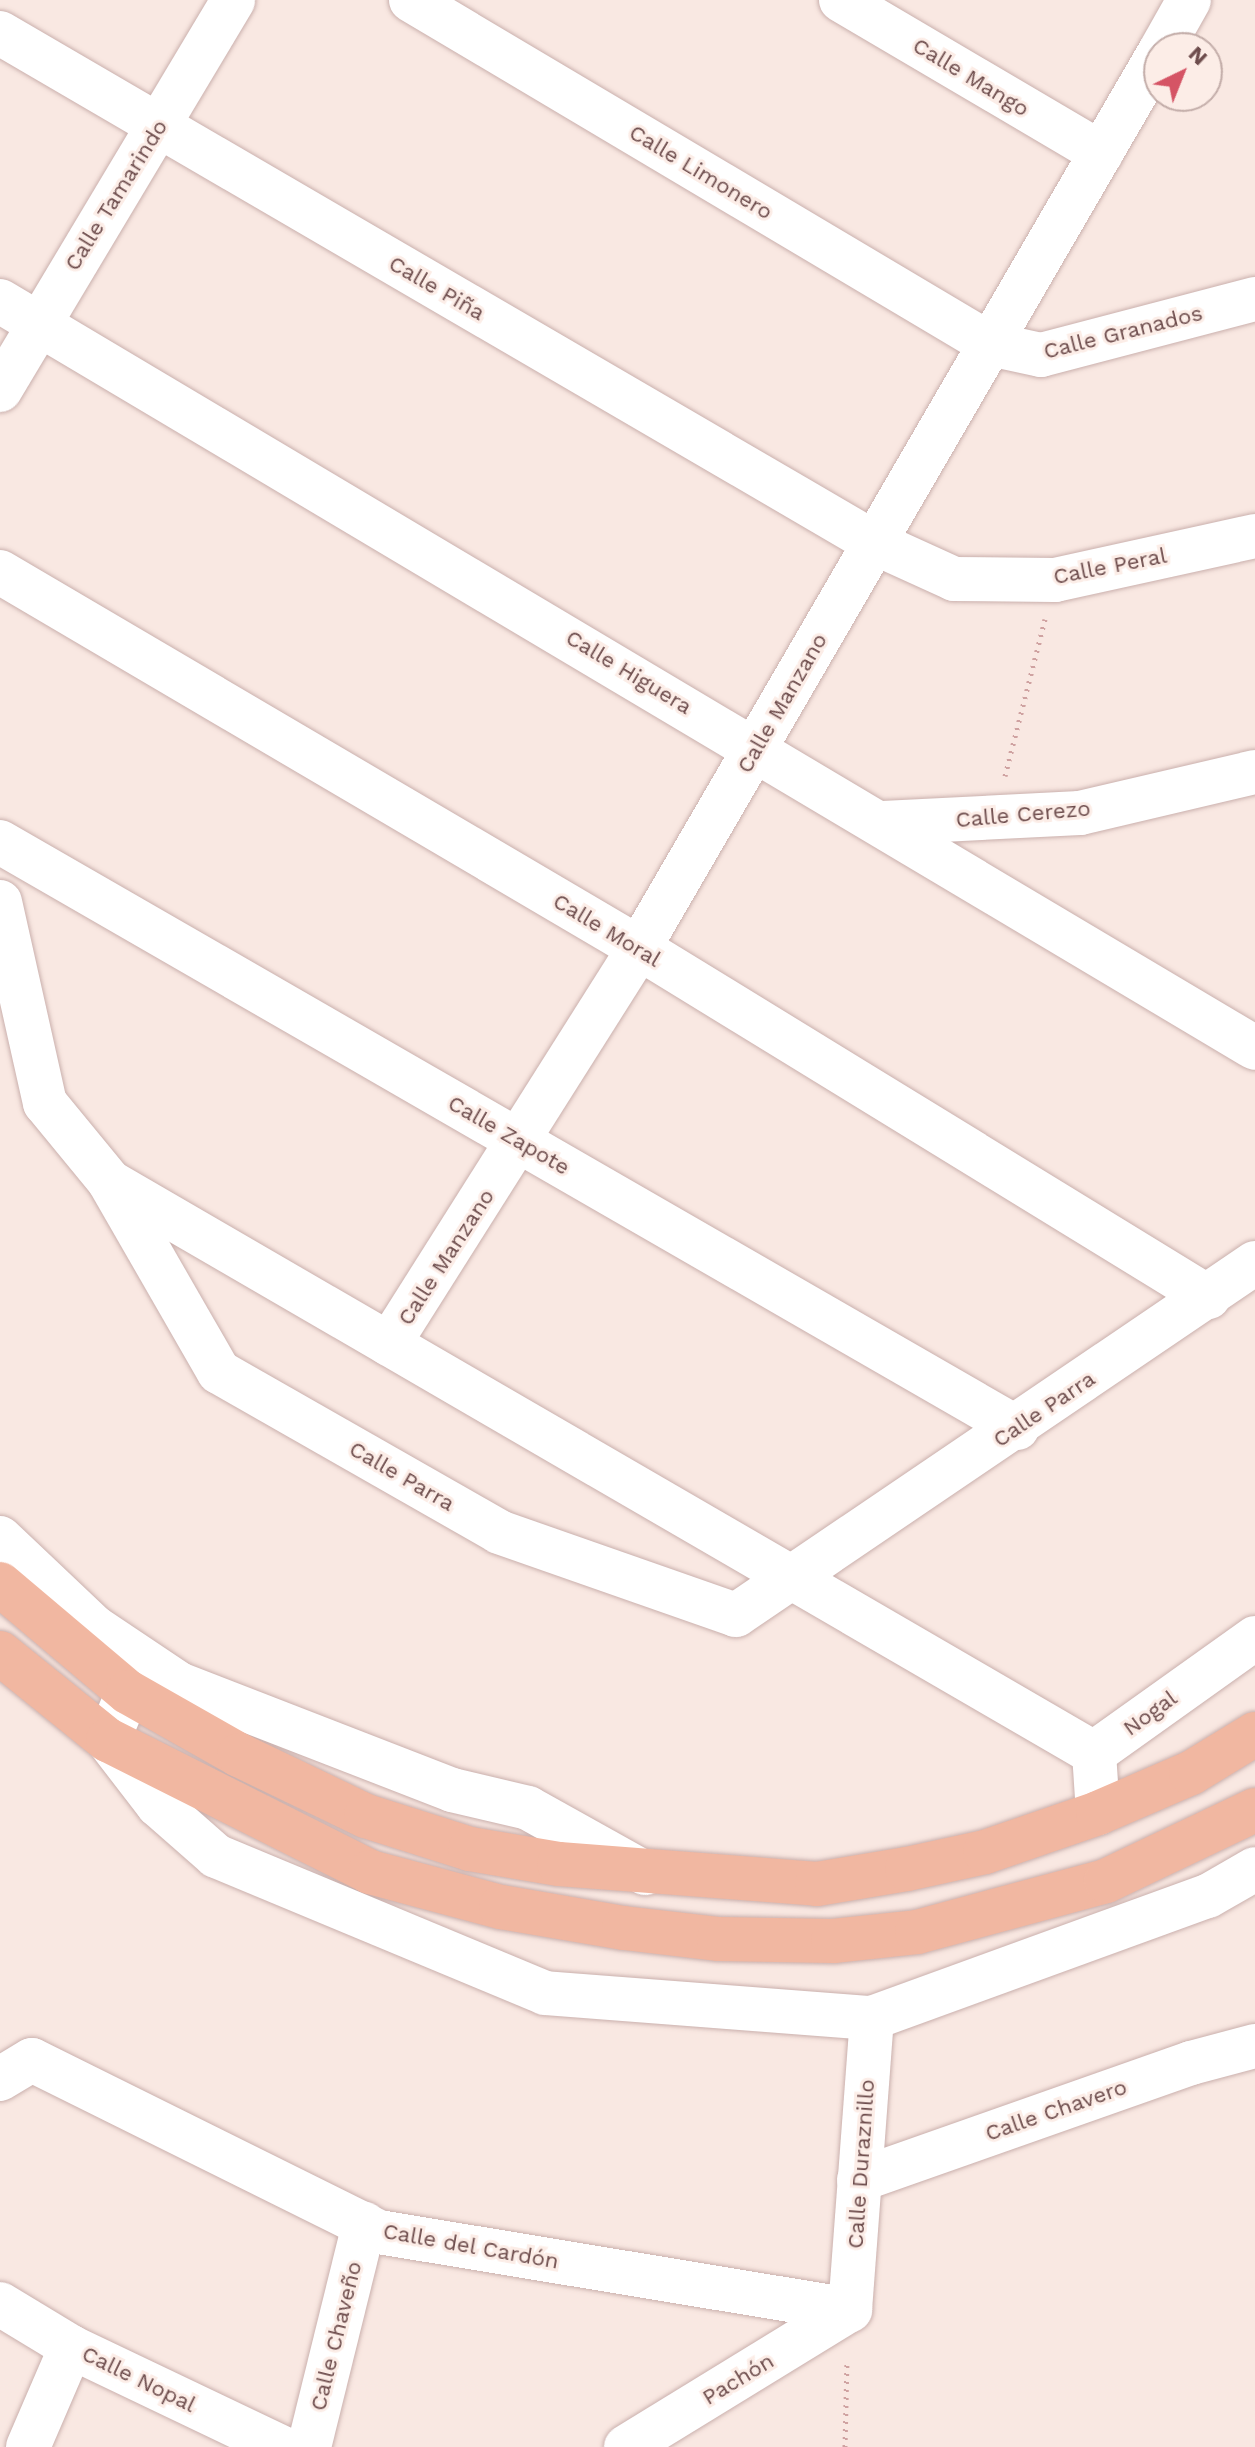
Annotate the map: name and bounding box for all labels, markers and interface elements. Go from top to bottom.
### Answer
street label: Calle Mango [908,32,1034,122]
north arrow [1143,32,1223,112]
text: N [1184,41,1213,70]
street label: Calle Tamarindo [59,114,173,276]
street label: Calle Limonero [625,119,777,225]
street label: Calle Piña [384,250,490,326]
street label: Calle Granados [1041,299,1205,365]
street label: Calle Peral [1051,542,1169,590]
street label: Calle Higuera [561,624,697,720]
street label: Calle Manzano [731,628,833,778]
street label: Calle Cerezo [955,795,1091,833]
street label: Calle Moral [548,888,666,972]
street label: Calle Zapote [443,1090,575,1180]
street label: Calle Manzano [392,1184,500,1330]
street label: Calle Parra [988,1365,1100,1453]
street label: Calle Parra [345,1435,459,1517]
street label: Nogal [1118,1685,1182,1741]
street label: Calle Chavero [982,2073,1130,2147]
street label: Calle Duraznillo [842,2078,880,2250]
street label: Calle del Cardón [381,2217,561,2275]
street label: Calle Chaveño [305,2259,367,2413]
street label: Calle Nopal [78,2340,200,2418]
street label: Pachón [698,2347,778,2411]

